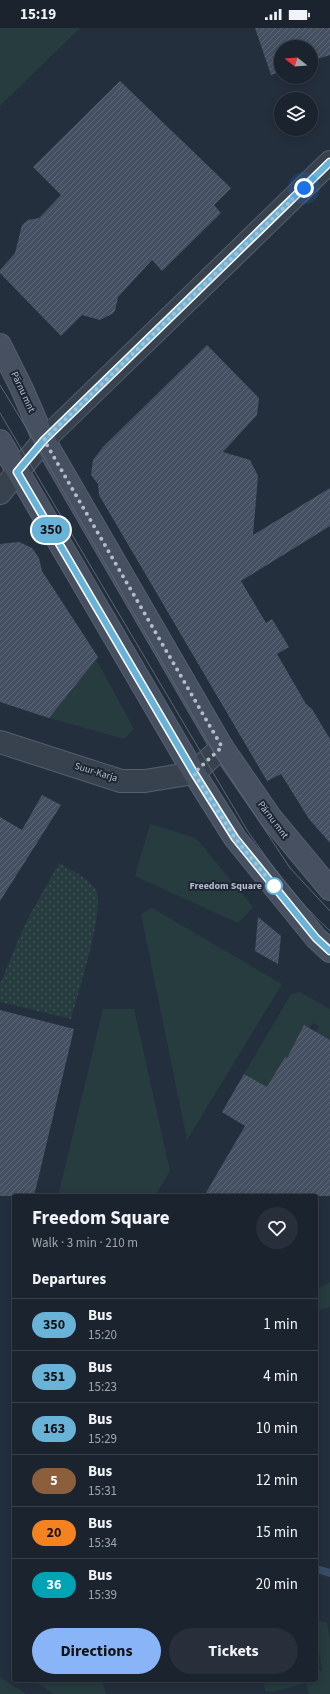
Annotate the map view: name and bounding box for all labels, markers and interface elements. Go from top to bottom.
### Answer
text: 15:19 [20,4,56,25]
north arrow [274,40,318,84]
map controls [274,40,318,136]
button: layers [274,92,318,136]
your location [294,178,314,198]
street label: Pärnu mnt [7,369,39,415]
line badge: 350 [28,517,74,543]
text: 350 [40,520,62,540]
street label: Suur-Karja [73,759,119,785]
street label: Pärnu mnt [254,798,292,842]
marker: Freedom Square [265,877,283,895]
place label: Freedom Square [190,879,262,893]
text: Freedom Square [32,1205,170,1232]
button: heart [256,1207,298,1249]
text: Walk · 3 min · 210 m [32,1234,138,1252]
text: Departures [32,1269,106,1290]
text: Bus [88,1305,112,1326]
text: 1 min [263,1314,298,1335]
text: 350 [43,1315,65,1335]
text: 15:20 [88,1326,117,1344]
text: Bus [88,1357,112,1378]
text: 4 min [263,1366,298,1387]
text: 351 [43,1367,65,1387]
text: 15:23 [88,1378,117,1396]
text: Bus [88,1409,112,1430]
text: 10 min [256,1418,298,1439]
text: 163 [43,1419,65,1439]
text: 15:29 [88,1430,117,1448]
text: Bus [88,1461,112,1482]
text: 12 min [256,1470,298,1491]
text: 5 [50,1471,58,1491]
text: 15:31 [88,1482,117,1500]
text: Bus [88,1513,112,1534]
text: 15 min [256,1522,298,1543]
text: 20 [47,1523,61,1543]
text: 15:34 [88,1534,117,1552]
text: Bus [88,1565,112,1586]
text: 20 min [256,1574,298,1595]
text: 36 [47,1575,61,1595]
text: 15:39 [88,1586,117,1604]
button: Directions [32,1628,161,1674]
button: Tickets [169,1628,298,1674]

